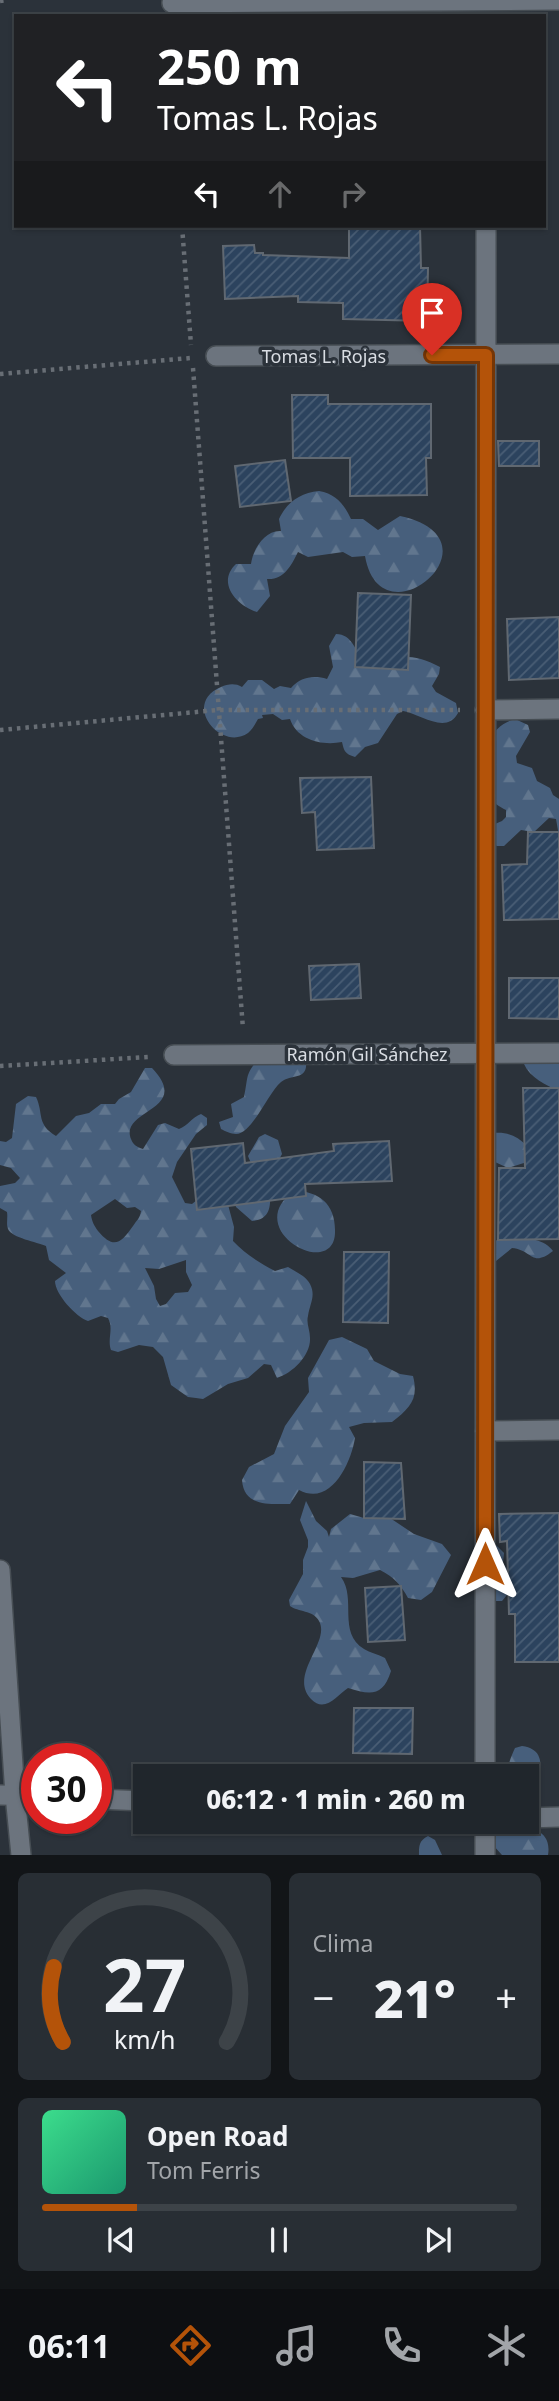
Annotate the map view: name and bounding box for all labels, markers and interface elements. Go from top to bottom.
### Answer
text: 250 m [157,33,302,99]
icon: left [42,42,133,133]
text: Tomas L. Rojas [157,96,378,139]
icon: left [188,175,226,213]
icon: ahead [261,175,299,213]
icon: right [334,175,372,213]
pin [402,283,462,355]
icon: arrive [413,294,451,332]
street label: Tomas L. Rojas [262,344,386,368]
street label: Ramón Gil Sánchez [286,1042,448,1066]
position arrow [448,1527,522,1601]
speed limit sign: 30 [21,1743,112,1834]
text: 06:12 · 1 min · 260 m [206,1781,466,1817]
text: Clima [313,1927,373,1959]
text: 27 [103,1935,186,2034]
text: 21° [374,1962,456,2033]
text: − [313,1971,334,2023]
text: + [495,1971,517,2023]
text: km/h [113,2022,175,2056]
text: Open Road [147,2118,289,2154]
text: Tom Ferris [147,2154,260,2186]
icon: previous [102,2221,140,2259]
icon: pause [260,2221,298,2259]
icon: next [419,2221,457,2259]
icon: directions [166,2321,215,2370]
icon: music [272,2321,321,2370]
icon: phone [377,2321,426,2370]
icon: climate [482,2321,531,2370]
text: 06:11 [28,2324,110,2367]

